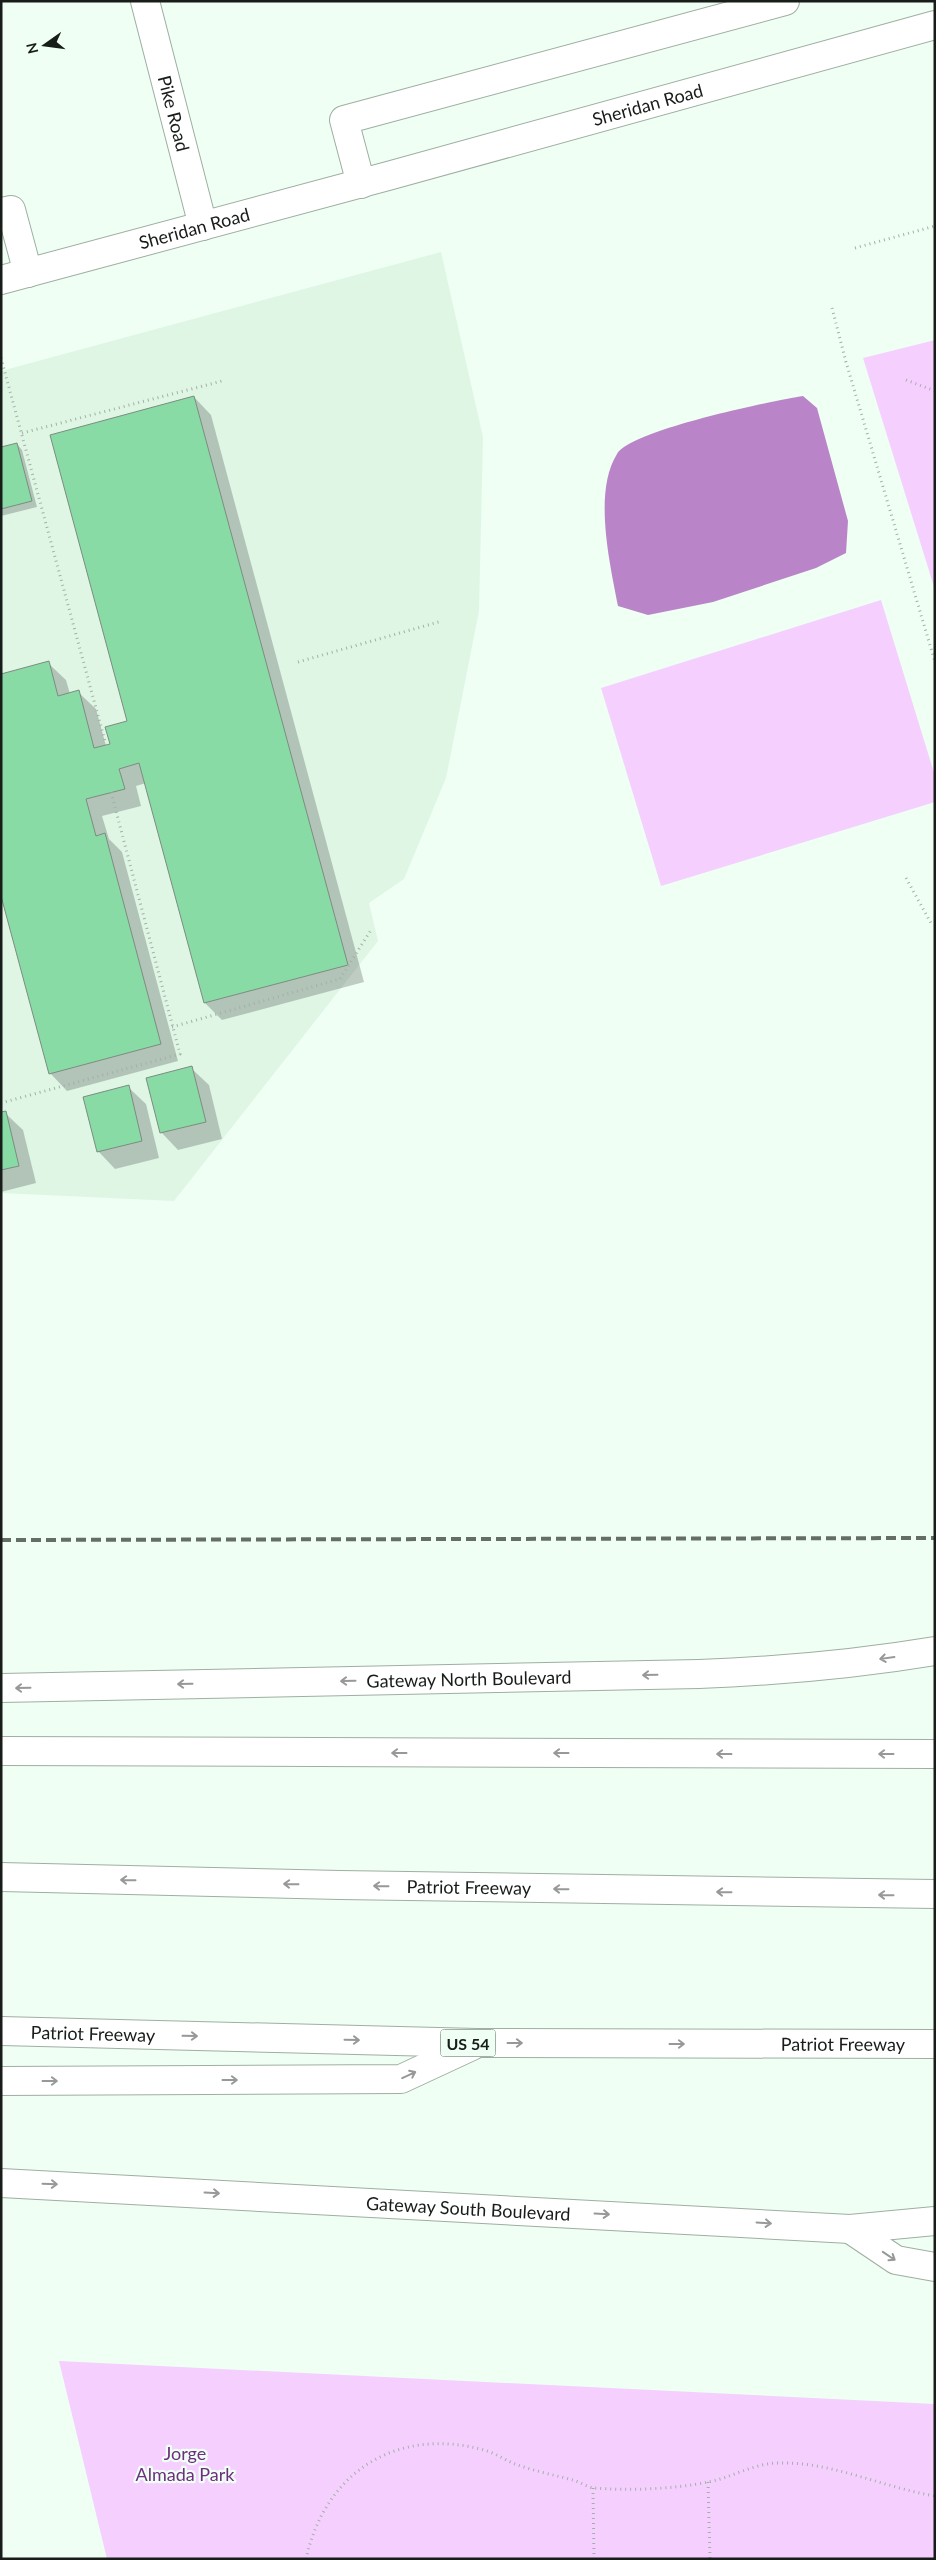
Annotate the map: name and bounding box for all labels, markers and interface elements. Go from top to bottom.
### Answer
north arrow [20,20,70,70]
text: N [22,41,41,56]
street label: Pike Road [154,73,194,154]
street label: Sheridan Road [590,79,705,130]
street label: Sheridan Road [136,203,252,253]
one-way arrow [879,1653,895,1663]
street label: Gateway North Boulevard [366,1666,572,1692]
one-way arrow [642,1670,658,1680]
one-way arrow [340,1676,356,1686]
one-way arrow [178,1680,194,1689]
one-way arrow [15,1683,32,1693]
one-way arrow [391,1748,407,1758]
one-way arrow [553,1748,570,1758]
one-way arrow [716,1749,732,1759]
one-way arrow [878,1749,894,1759]
one-way arrow [121,1875,137,1885]
street label: Patriot Freeway [407,1875,532,1899]
one-way arrow [283,1879,300,1889]
one-way arrow [373,1881,389,1890]
one-way arrow [553,1884,570,1894]
one-way arrow [716,1887,732,1897]
one-way arrow [878,1890,894,1900]
street label: Patriot Freeway [31,2021,156,2046]
road number: US 54 [440,2030,496,2056]
one-way arrow [182,2031,198,2041]
street label: Patriot Freeway [781,2033,906,2055]
one-way arrow [344,2035,360,2045]
one-way arrow [506,2038,523,2048]
one-way arrow [669,2039,685,2048]
one-way arrow [401,2070,416,2079]
one-way arrow [222,2075,238,2085]
one-way arrow [42,2076,58,2086]
one-way arrow [42,2180,58,2189]
one-way arrow [204,2188,220,2197]
street label: Gateway South Boulevard [365,2192,571,2225]
one-way arrow [593,2209,609,2218]
one-way arrow [756,2219,772,2228]
one-way arrow [882,2251,896,2261]
park label: Jorge Almada Park [136,2442,235,2485]

